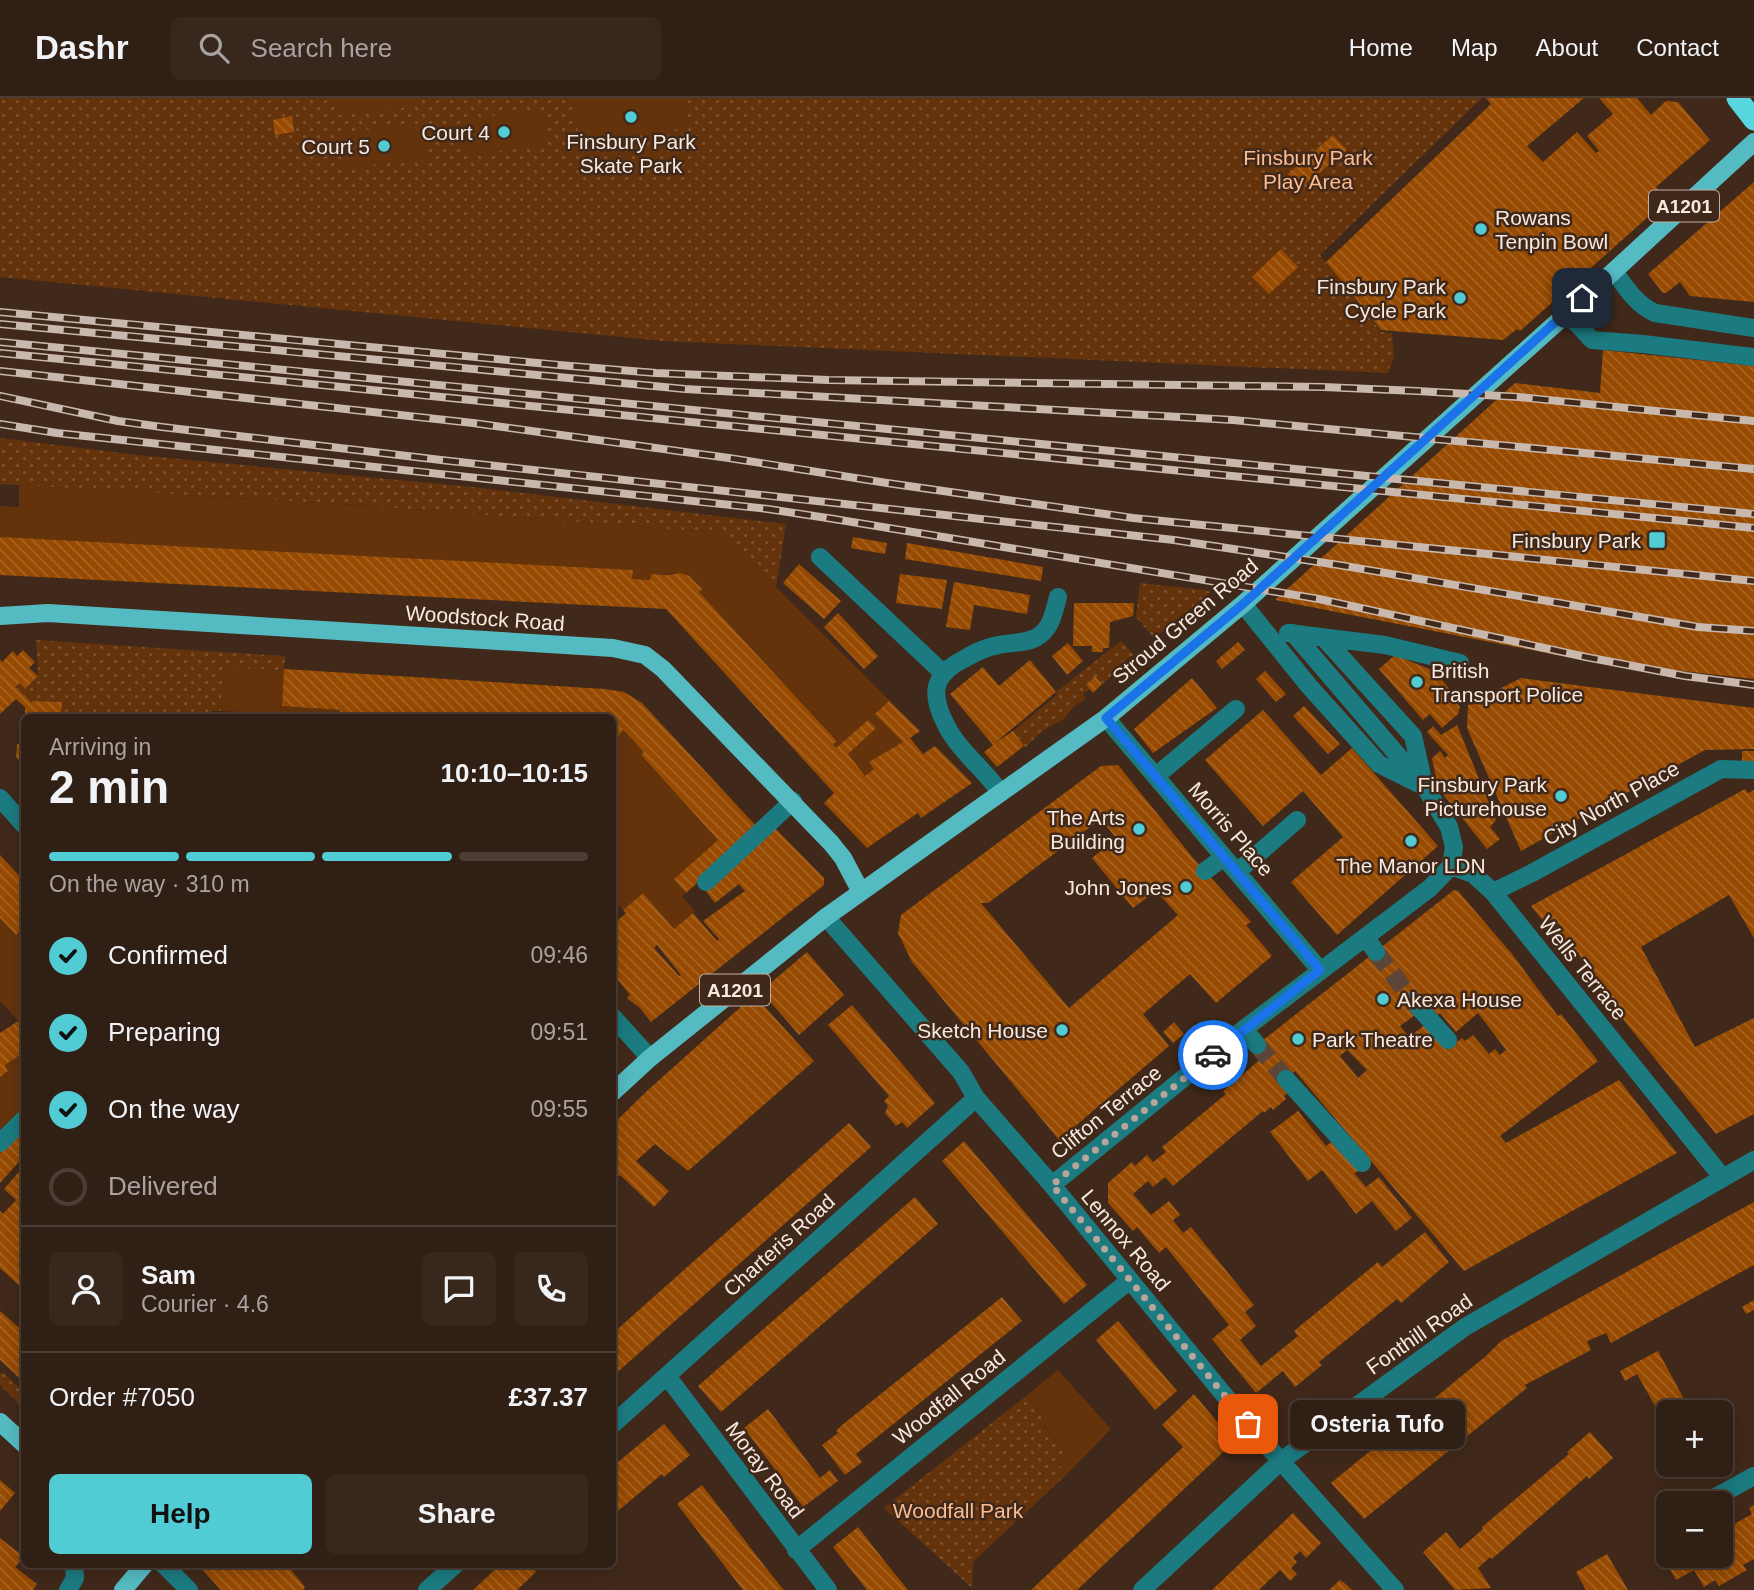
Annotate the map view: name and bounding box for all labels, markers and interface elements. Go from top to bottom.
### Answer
search box [171,17,661,80]
text: Dashr [35,29,129,66]
icon: search [195,29,233,67]
text: Search here [251,33,392,63]
text: Home [1349,34,1413,61]
text: Map [1451,34,1498,61]
text: About [1536,34,1598,61]
text: Contact [1636,34,1719,61]
marker: Finsbury Park Skate Park [623,109,639,125]
place label: Court 4 [421,121,490,144]
marker: Court 4 [496,124,512,140]
place label: Finsbury Park Skate Park [566,130,696,177]
place label: Court 5 [301,135,370,158]
marker: Court 5 [376,138,392,154]
park label: Finsbury Park Play Area [1243,146,1373,193]
road number: A1201 [1649,190,1719,222]
place label: Rowans Tenpin Bowl [1495,206,1608,253]
marker: Rowans Tenpin Bowl [1473,221,1489,237]
pin [1552,268,1612,328]
place label: Finsbury Park Cycle Park [1316,275,1446,322]
icon: home [1563,279,1601,317]
marker: Finsbury Park Cycle Park [1452,290,1468,306]
place label: Finsbury Park [1511,529,1641,552]
marker: Finsbury Park [1647,530,1667,550]
street label: Stroud Green Road [1108,554,1262,688]
street label: Woodstock Road [405,601,565,635]
place label: British Transport Police [1431,659,1583,706]
marker: British Transport Police [1409,674,1425,690]
text: Arriving in [49,734,151,760]
street label: City North Place [1539,756,1683,850]
text: 10:10–10:15 [441,758,588,788]
text: 2 min [49,761,169,813]
place label: Finsbury Park Picturehouse [1417,773,1547,820]
street label: Morris Place [1184,777,1278,881]
marker: Finsbury Park Picturehouse [1553,788,1569,804]
place label: The Arts Building [1047,806,1125,853]
marker: The Arts Building [1131,821,1147,837]
marker: The Manor LDN [1403,833,1419,849]
place label: The Manor LDN [1336,854,1486,877]
text: On the way · 310 m [49,871,250,897]
place label: John Jones [1065,876,1172,899]
marker: John Jones [1178,879,1194,895]
street label: Wells Terrace [1534,912,1632,1024]
icon: check [49,937,87,975]
text: Confirmed [108,940,228,970]
text: 09:46 [530,942,588,968]
road number: A1201 [700,974,770,1006]
place label: Akexa House [1397,988,1522,1011]
marker: Akexa House [1375,991,1391,1007]
icon: check [49,1014,87,1052]
text: Preparing [108,1017,221,1047]
text: 09:51 [530,1019,588,1045]
place label: Sketch House [917,1019,1048,1042]
courier [1178,1020,1248,1090]
marker: Sketch House [1054,1022,1070,1038]
place label: Park Theatre [1312,1028,1433,1051]
marker: Park Theatre [1290,1031,1306,1047]
icon: car [1194,1036,1232,1074]
street label: Clifton Terrace [1046,1061,1166,1163]
icon: check [49,1091,87,1129]
text: On the way [108,1094,240,1124]
text: 09:55 [530,1096,588,1122]
text: Delivered [108,1171,218,1201]
street label: Lennox Road [1077,1185,1175,1295]
street label: Charteris Road [719,1189,839,1301]
button: person [49,1252,123,1326]
button: chat [422,1252,496,1326]
button: phone [514,1252,588,1326]
text: Sam [141,1260,196,1290]
street label: Fonthill Road [1362,1289,1476,1379]
text: Courier · 4.6 [141,1291,269,1317]
street label: Woodfall Road [888,1345,1010,1449]
text: Order #7050 [49,1382,195,1412]
text: £37.37 [508,1382,588,1412]
pin [1218,1394,1278,1454]
callout: Osteria Tufo [1290,1400,1465,1448]
map controls [1656,1400,1733,1568]
button: + [1656,1400,1733,1477]
icon: bag [1229,1405,1267,1443]
text: Osteria Tufo [1311,1411,1444,1437]
street label: Moray Road [721,1417,809,1523]
button: Help [49,1474,312,1554]
button: Share [326,1474,588,1554]
button: − [1656,1491,1733,1568]
park label: Woodfall Park [893,1499,1024,1522]

